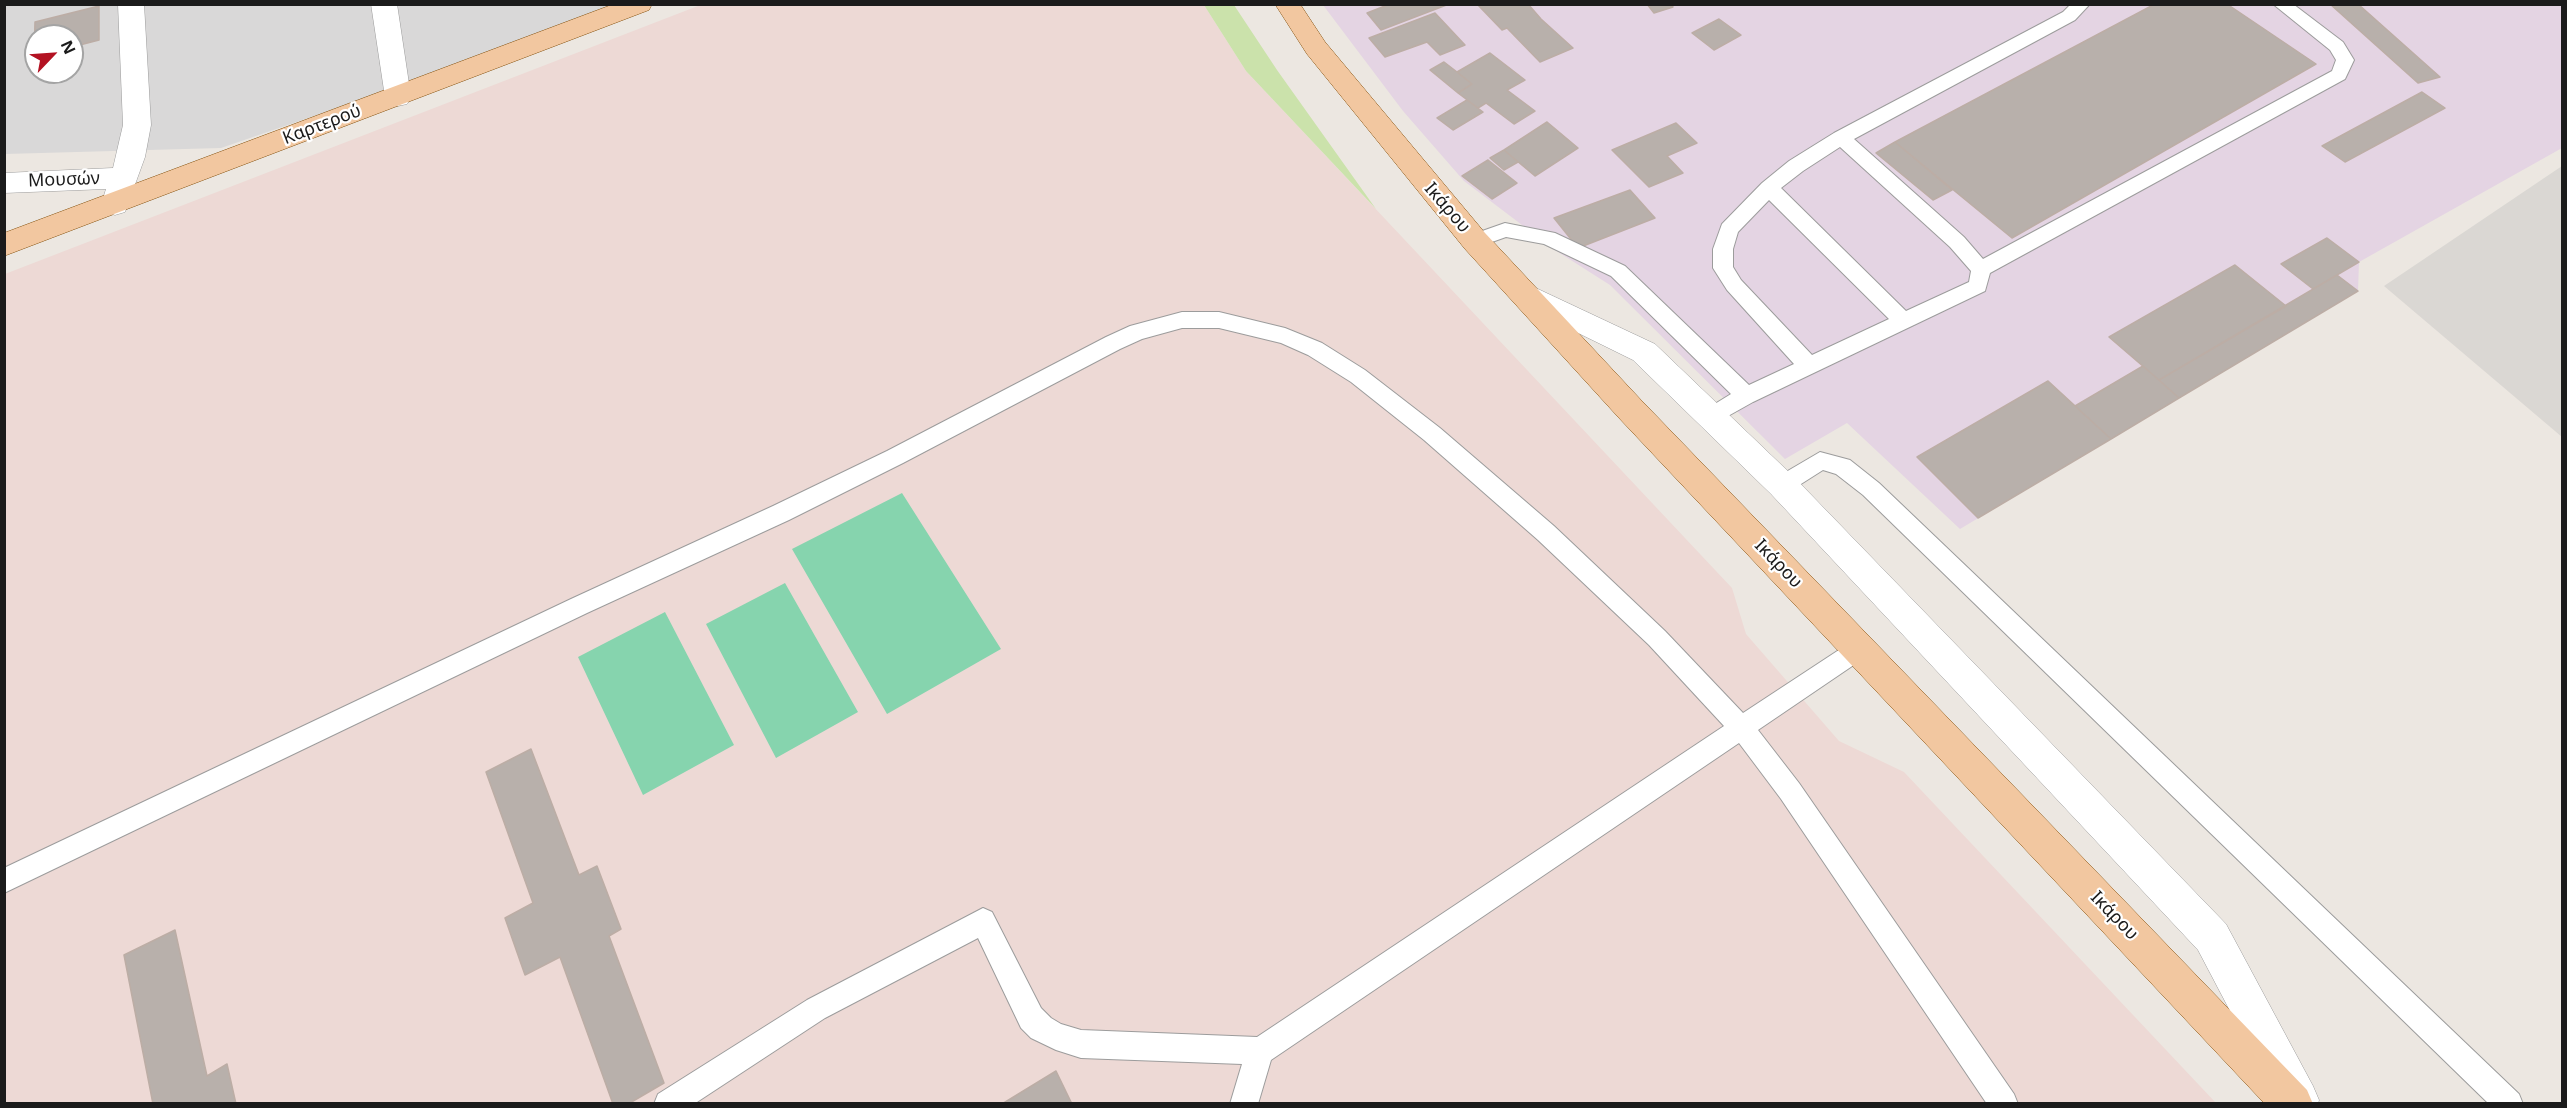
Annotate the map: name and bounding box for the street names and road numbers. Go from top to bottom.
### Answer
street label: Καρτερού [280,100,364,150]
street label: Μουσών [28,168,100,192]
street label: Ικάρου [1419,179,1475,237]
street label: Ικάρου [1750,535,1806,593]
street label: Ικάρου [2086,887,2142,945]

